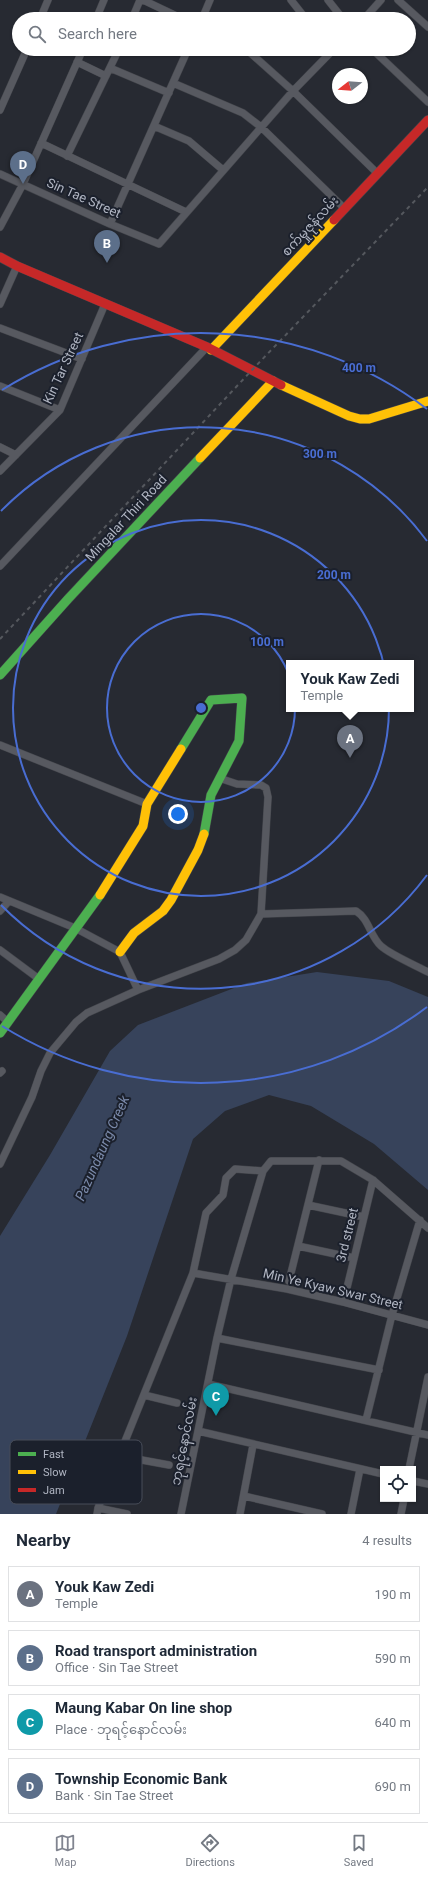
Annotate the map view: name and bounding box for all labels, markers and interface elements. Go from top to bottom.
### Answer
search box [12,12,416,56]
icon: search [26,23,48,45]
text: Search here [58,25,137,43]
north arrow [332,68,368,104]
pin: D [10,151,36,184]
street label: Sin Tae Street [45,175,123,221]
street label: စက်မှုဇုန်လမ်း [278,192,344,261]
pin: B [94,230,120,263]
street label: Kin Tar Street [40,330,86,406]
text: 400 m [342,361,376,375]
text: 300 m [303,447,337,461]
street label: Mingalar Thiri Road [82,472,170,564]
text: 200 m [317,568,351,582]
text: 100 m [250,635,284,649]
popup [286,660,414,712]
text: Youk Kaw Zedi [300,670,400,688]
text: Temple [300,688,343,703]
centre of rings [194,701,208,715]
pin: A [337,725,363,758]
your location [168,804,188,824]
water label: Pazundaung Creek [72,1092,133,1203]
street label: 3rd street [333,1206,361,1264]
street label: Min Ye Kyaw Swar Street [262,1266,404,1312]
pin: C [203,1383,229,1416]
street label: ဘုရင့်နောင်လမ်း [167,1395,203,1487]
legend [10,1440,142,1504]
text: Fast [43,1448,65,1461]
text: Slow [43,1466,67,1479]
map controls [380,1466,416,1502]
button: locate [380,1466,416,1502]
text: Jam [43,1484,65,1497]
text: Nearby [16,1530,71,1550]
text: 4 results [362,1533,412,1548]
text: Youk Kaw Zedi [55,1578,154,1596]
text: A [26,1587,34,1602]
text: 190 m [374,1587,411,1602]
text: Temple [55,1596,98,1611]
text: Road transport administration [55,1642,257,1660]
text: B [26,1651,34,1666]
text: 590 m [374,1651,411,1666]
text: Office · Sin Tae Street [55,1660,178,1675]
text: Maung Kabar On line shop [55,1699,232,1717]
text: C [26,1715,34,1730]
text: 640 m [374,1715,411,1730]
text: Place · ဘုရင့်နောင်လမ်း [55,1722,187,1737]
text: Township Economic Bank [55,1770,227,1788]
text: D [26,1779,34,1794]
text: 690 m [374,1779,411,1794]
text: Bank · Sin Tae Street [55,1788,173,1803]
tab: Map [54,1832,76,1869]
tab: Directions [185,1832,235,1869]
tab: Saved [344,1832,374,1869]

